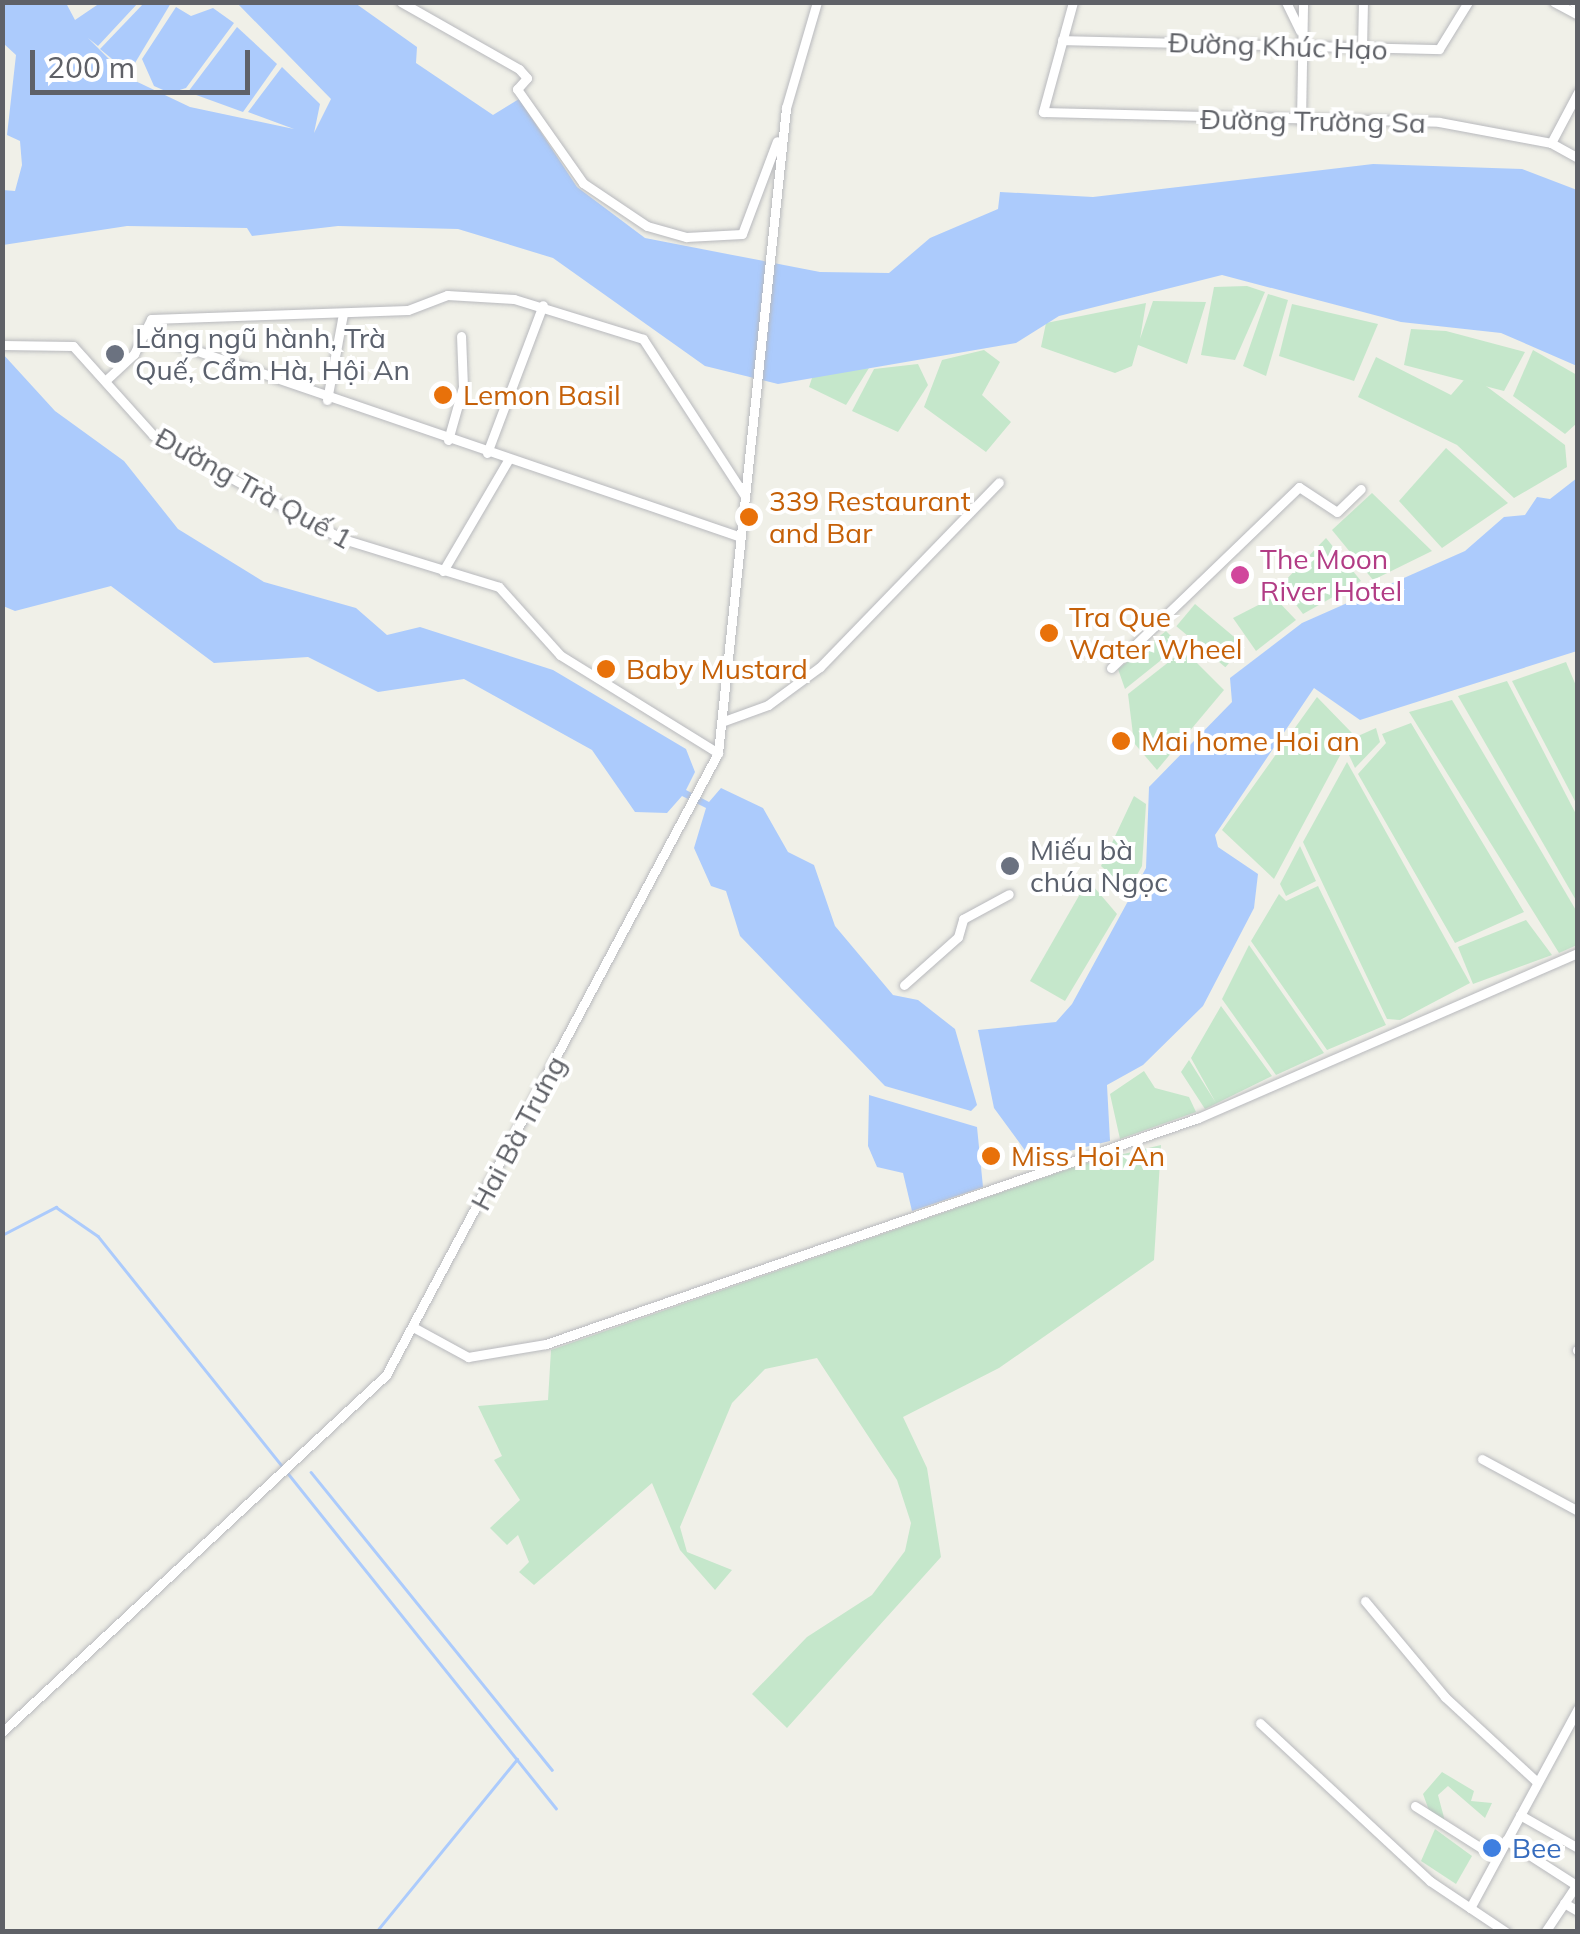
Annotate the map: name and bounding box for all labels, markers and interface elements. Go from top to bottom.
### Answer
street label: Đường Khúc Hạo [1168,25,1388,67]
scale bar [35,30,255,92]
text: 200 m [47,48,135,86]
street label: Đường Trường Sa [1200,102,1426,140]
place label: Lăng ngũ hành, Trà Quế, Cẩm Hà, Hội An [135,321,410,387]
marker: Lăng ngũ hành, Trà Quế, Cẩm Hà, Hội An [104,343,126,365]
place label: Lemon Basil [463,378,621,412]
marker: Lemon Basil [432,384,454,406]
street label: Đường Trà Quế 1 [150,420,358,556]
place label: 339 Restaurant and Bar [769,484,971,550]
marker: 339 Restaurant and Bar [738,506,760,528]
place label: The Moon River Hotel [1260,542,1402,608]
marker: The Moon River Hotel [1229,564,1251,586]
place label: Tra Que Water Wheel [1069,600,1242,666]
marker: Tra Que Water Wheel [1038,622,1060,644]
place label: Baby Mustard [626,652,808,686]
marker: Baby Mustard [595,658,617,680]
place label: Mai home Hoi an [1141,724,1360,758]
marker: Mai home Hoi an [1110,730,1132,752]
place label: Miếu bà chúa Ngọc [1030,833,1168,899]
marker: Miếu bà chúa Ngọc [999,855,1021,877]
street label: Hai Bà Trưng [463,1050,573,1216]
place label: Miss Hoi An [1011,1139,1165,1173]
marker: Miss Hoi An [980,1145,1002,1167]
place label: Bee [1512,1831,1562,1865]
marker: Bee [1481,1837,1503,1859]

